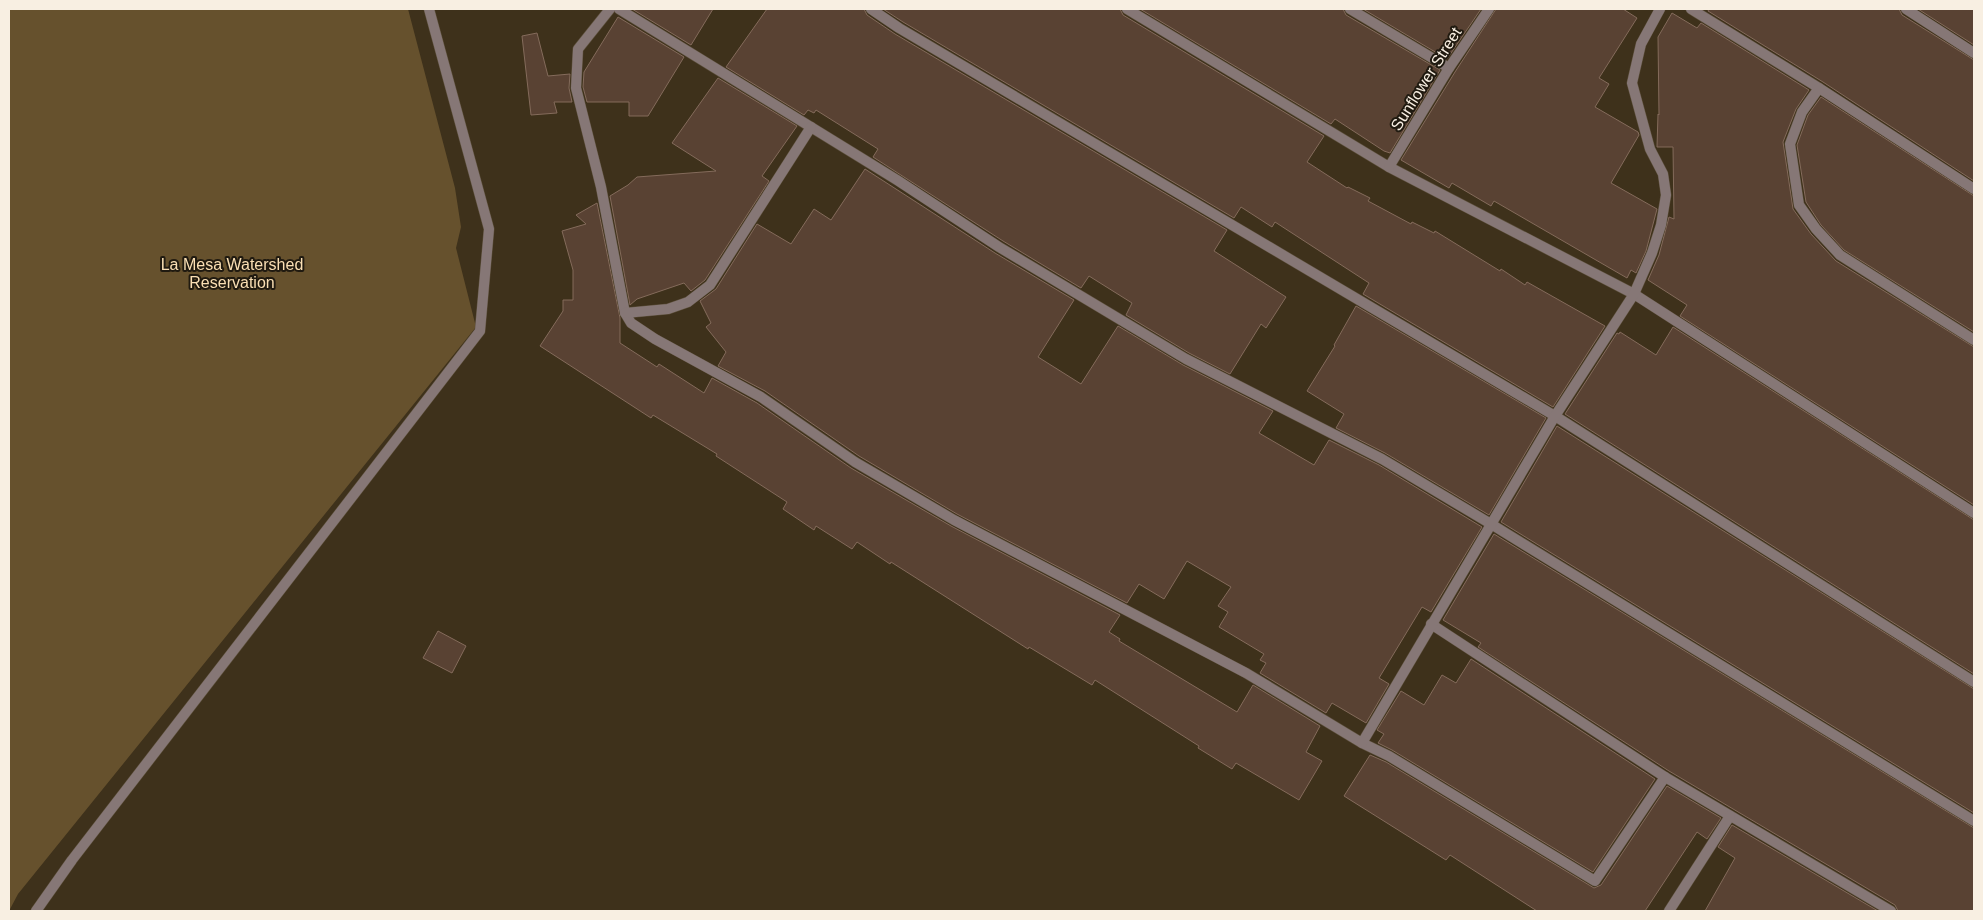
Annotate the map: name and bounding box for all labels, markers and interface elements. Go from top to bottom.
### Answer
street label: Sunflower Street [1387,24,1465,134]
park label: La Mesa Watershed Reservation [161,256,303,291]

